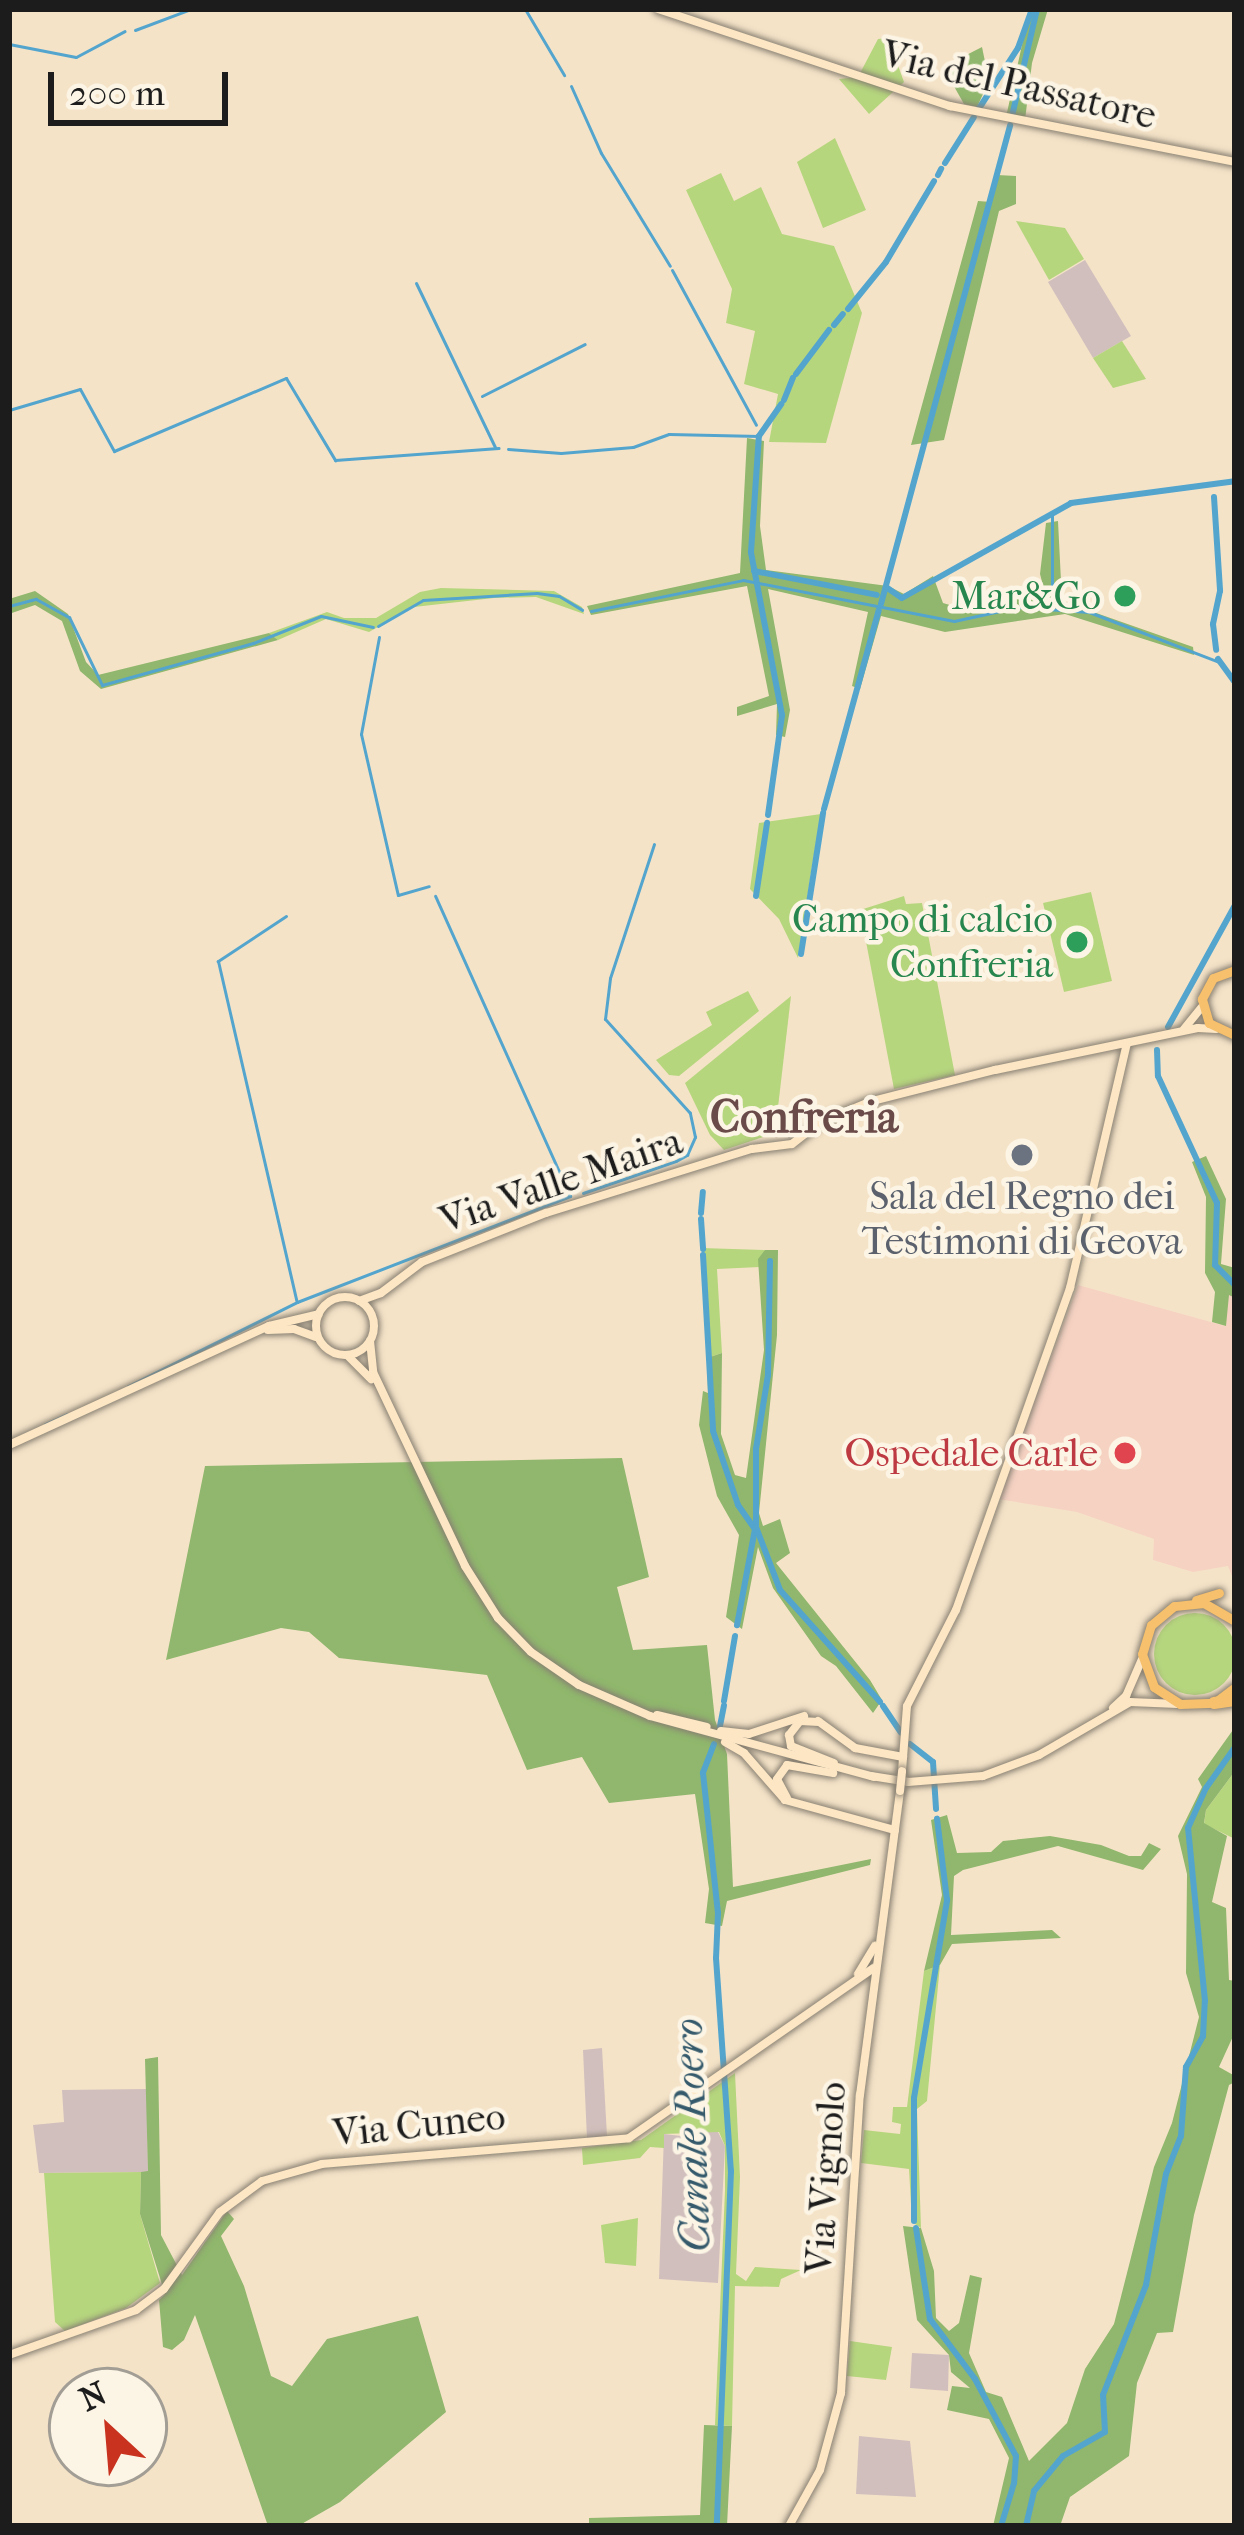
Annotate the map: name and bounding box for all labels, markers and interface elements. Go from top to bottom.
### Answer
street label: Via del Passatore [877,31,1161,139]
scale bar [54,48,234,122]
text: 200 m [69,72,165,114]
place label: Mar&Go [951,573,1101,619]
marker: Mar&Go [1112,583,1138,609]
place label: Campo di calcio Confreria [792,897,1053,988]
marker: Campo di calcio Confreria [1064,929,1090,955]
district label: Confreria [710,1091,898,1145]
street label: Via Valle Maira [434,1118,688,1244]
marker: Sala del Regno dei Testimoni di Geova [1009,1142,1035,1168]
place label: Sala del Regno dei Testimoni di Geova [862,1174,1182,1265]
place label: Ospedale Carle [844,1430,1098,1476]
marker: Ospedale Carle [1109,1437,1141,1469]
water label: Canale Roero [664,2017,722,2253]
street label: Via Vignolo [796,2080,856,2276]
street label: Via Cuneo [330,2093,508,2157]
north arrow [48,2367,168,2487]
text: N [74,2374,113,2420]

